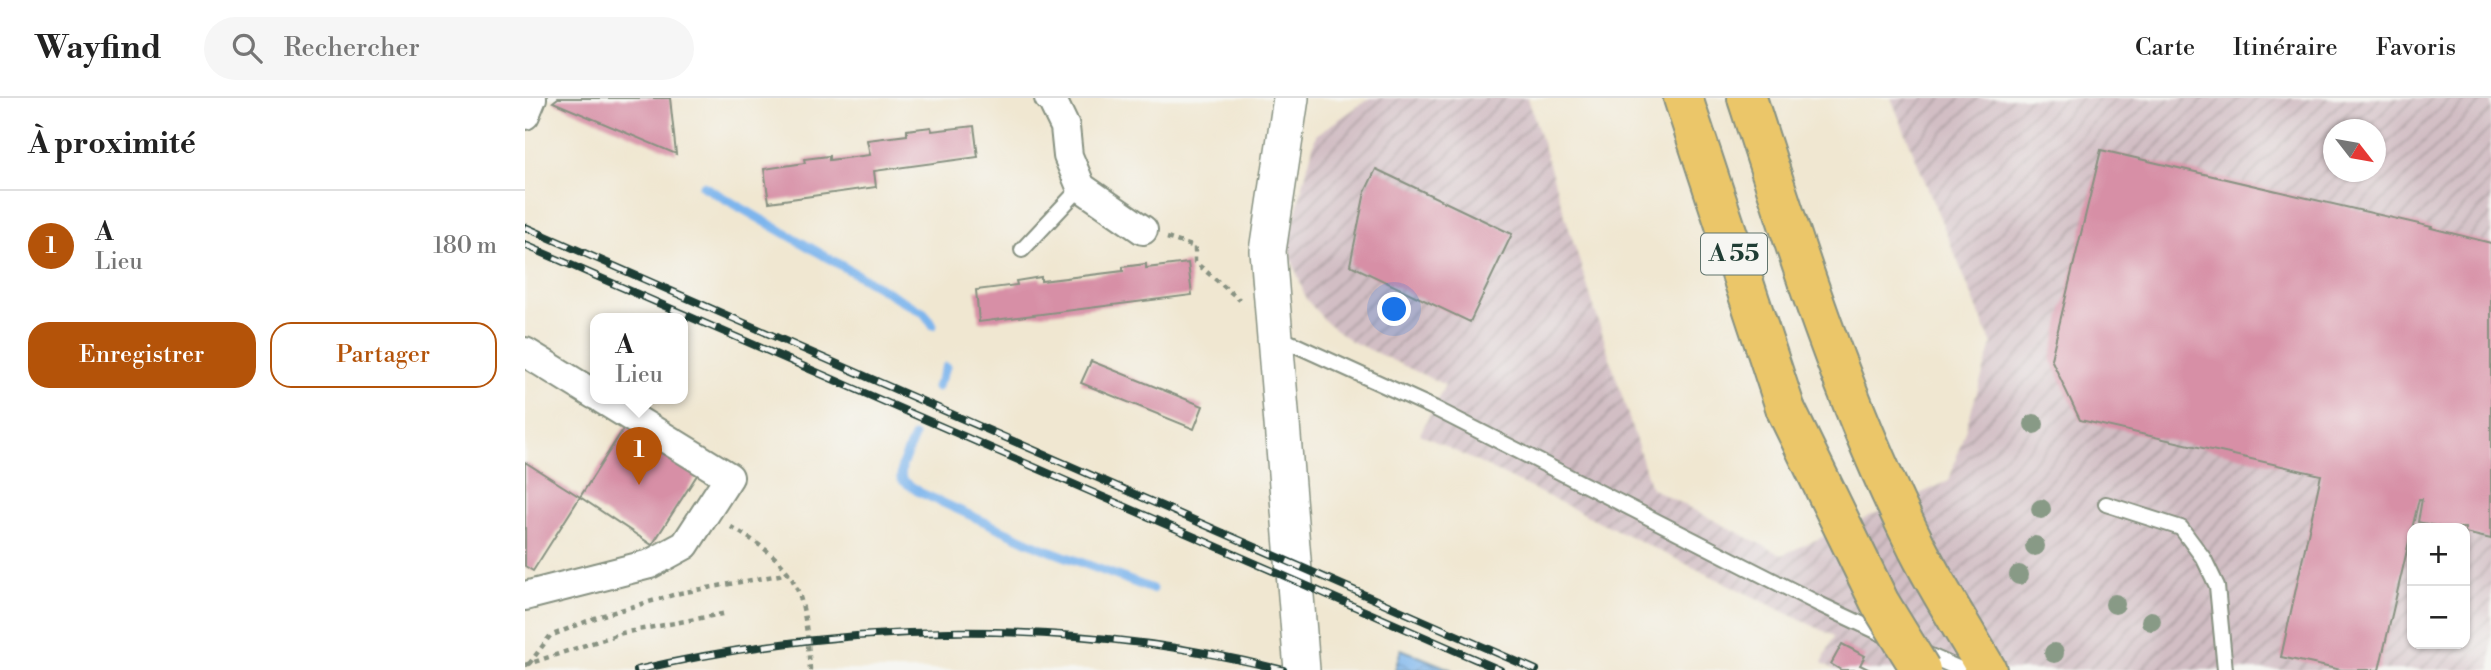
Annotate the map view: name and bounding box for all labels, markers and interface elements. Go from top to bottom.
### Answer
search box [204,17,694,80]
text: Wayfind [35,28,162,69]
icon: search [228,29,266,67]
text: Rechercher [284,32,420,64]
text: Carte [2135,33,2195,63]
text: Itinéraire [2233,33,2338,63]
text: Favoris [2376,33,2456,63]
north arrow [2323,119,2386,182]
text: À proximité [28,125,196,163]
text: A [95,216,114,248]
text: 1 [45,232,57,260]
text: 180 m [433,232,497,260]
road number: A 55 [1701,234,1767,274]
text: Lieu [95,248,143,276]
your location [1377,292,1411,326]
popup [590,313,688,404]
button: Enregistrer [28,322,256,388]
button: Partager [270,322,497,388]
text: A [615,329,634,361]
text: Lieu [615,361,663,389]
pin: 1 [616,427,662,485]
map controls [2407,523,2470,649]
button: + [2407,523,2470,586]
button: − [2407,586,2470,649]

